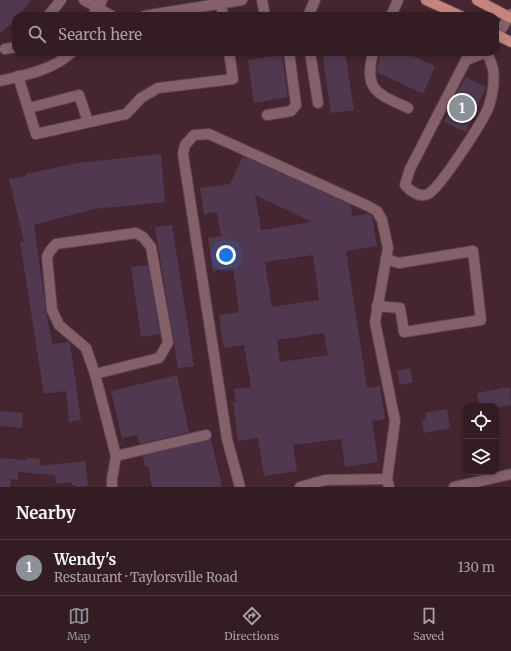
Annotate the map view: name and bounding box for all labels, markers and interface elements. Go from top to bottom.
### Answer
search box [12,12,499,56]
icon: search [26,23,48,45]
text: Search here [58,25,142,44]
pin: 1 [449,93,475,123]
your location [216,245,236,265]
map controls [463,403,499,475]
button: locate [463,403,499,439]
button: layers [463,439,499,475]
text: Nearby [16,502,76,524]
text: Wendy's [54,550,116,569]
text: 1 [26,559,32,576]
text: 130 m [458,559,495,576]
text: Restaurant · Taylorsville Road [54,569,238,586]
tab: Map [67,605,90,643]
tab: Directions [224,605,279,643]
tab: Saved [413,605,444,643]

